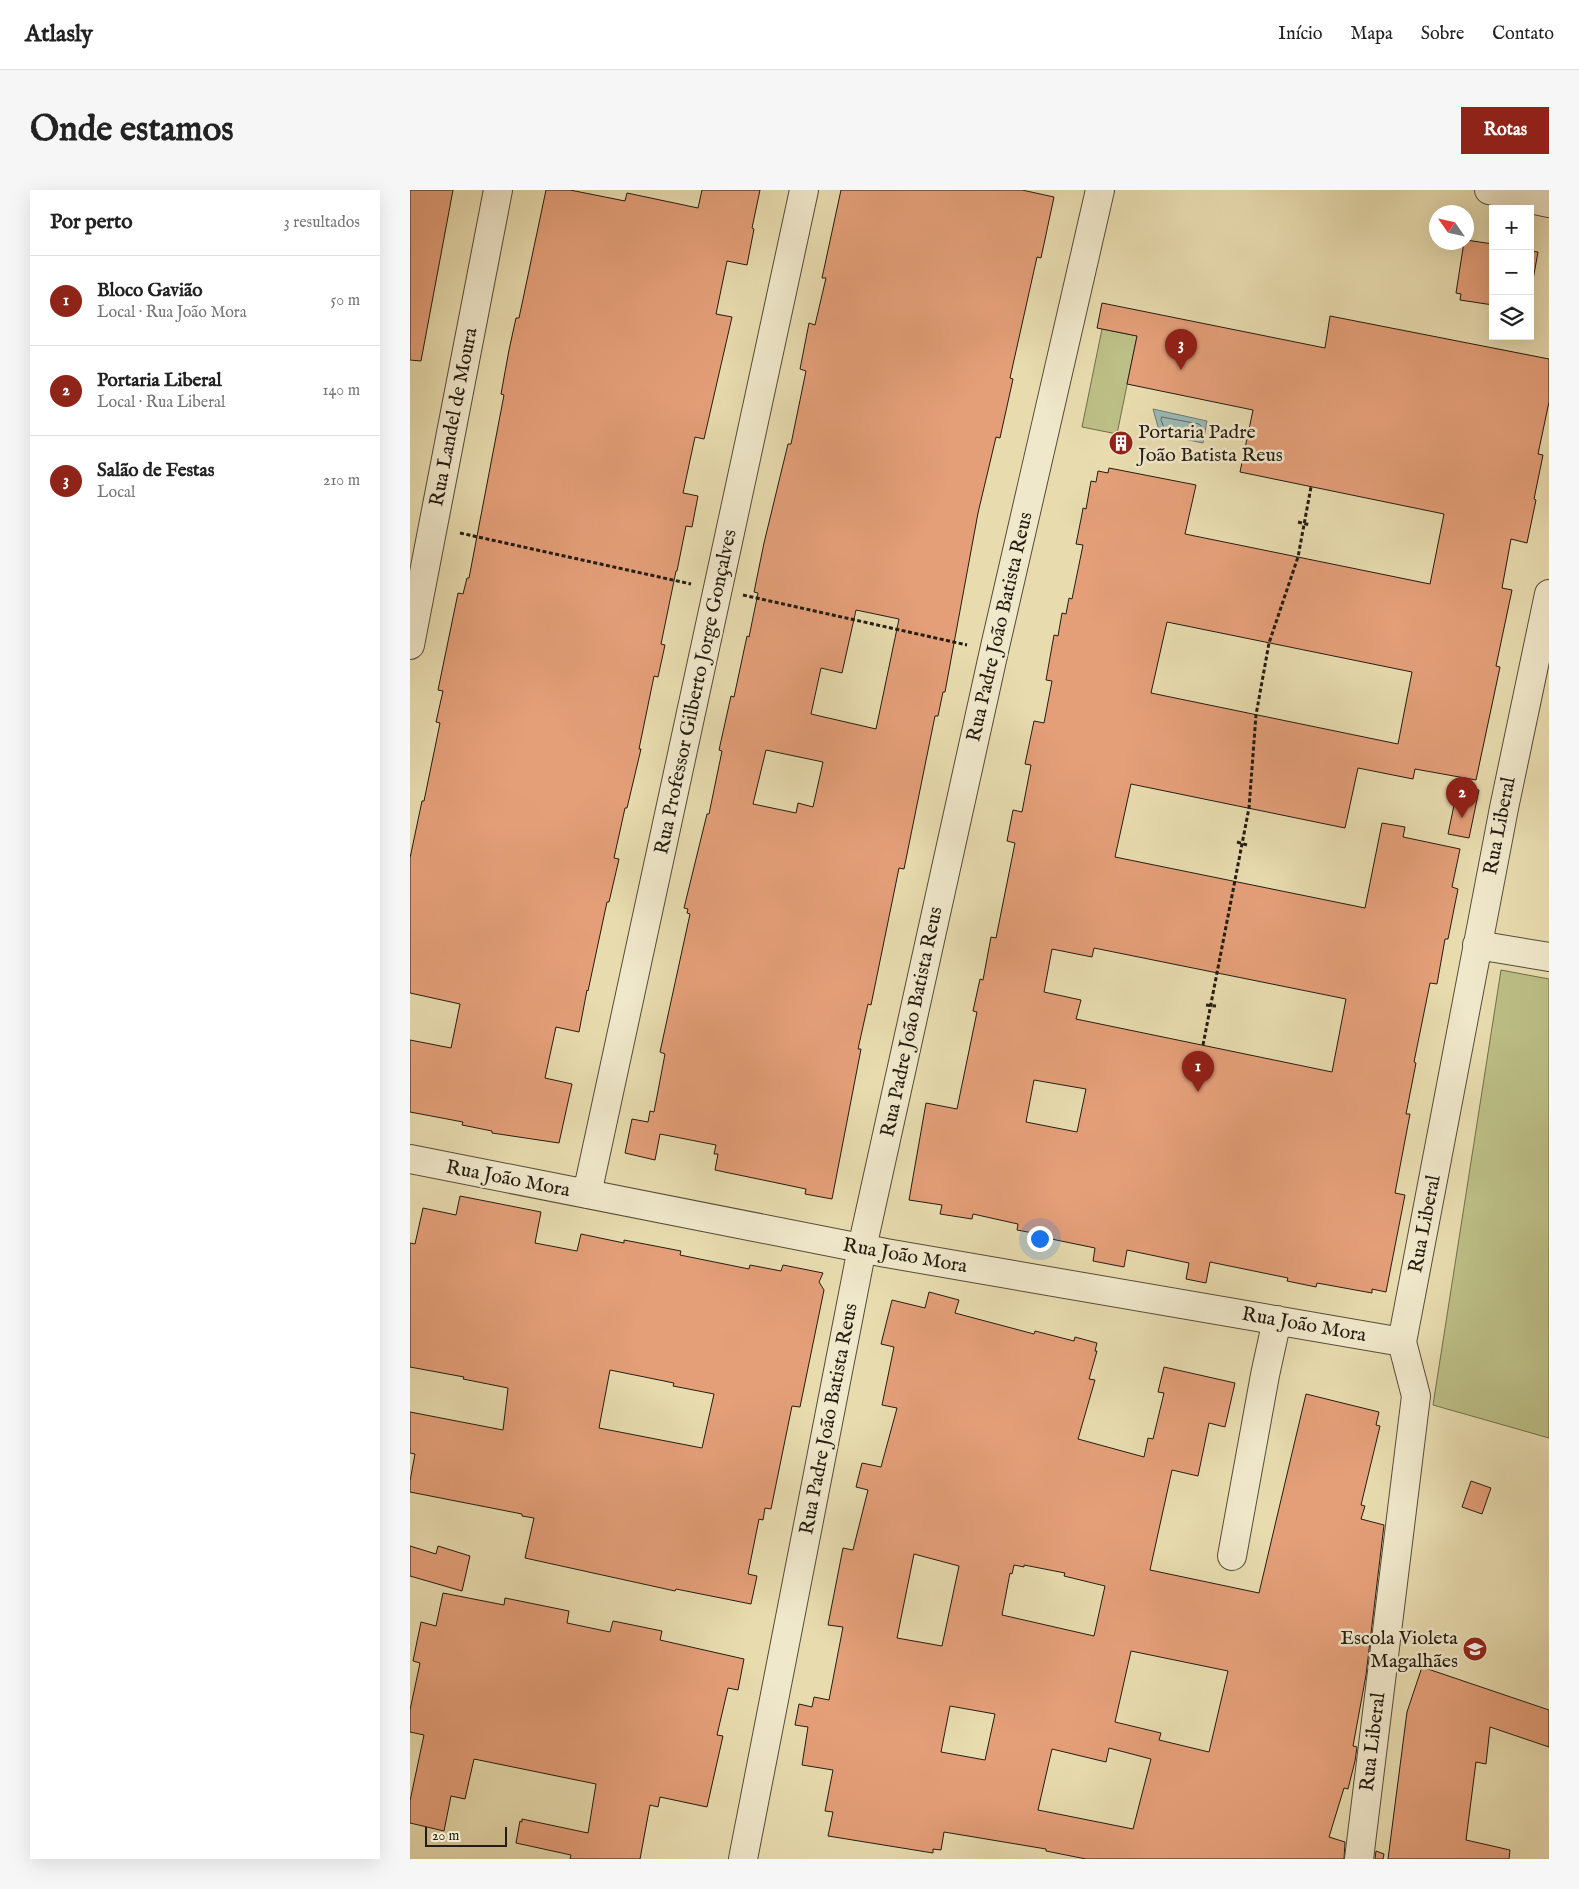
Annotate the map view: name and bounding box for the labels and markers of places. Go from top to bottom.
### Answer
pin: 3 [1165,329,1197,370]
place label: Portaria Padre João Batista Reus [1136,420,1283,468]
building icon: Portaria Padre João Batista Reus [1108,430,1134,456]
pin: 2 [1446,777,1478,818]
pin: 1 [1182,1051,1214,1092]
place label: Escola Violeta Magalhães [1340,1626,1458,1674]
school or university icon: Escola Violeta Magalhães [1462,1636,1488,1662]

